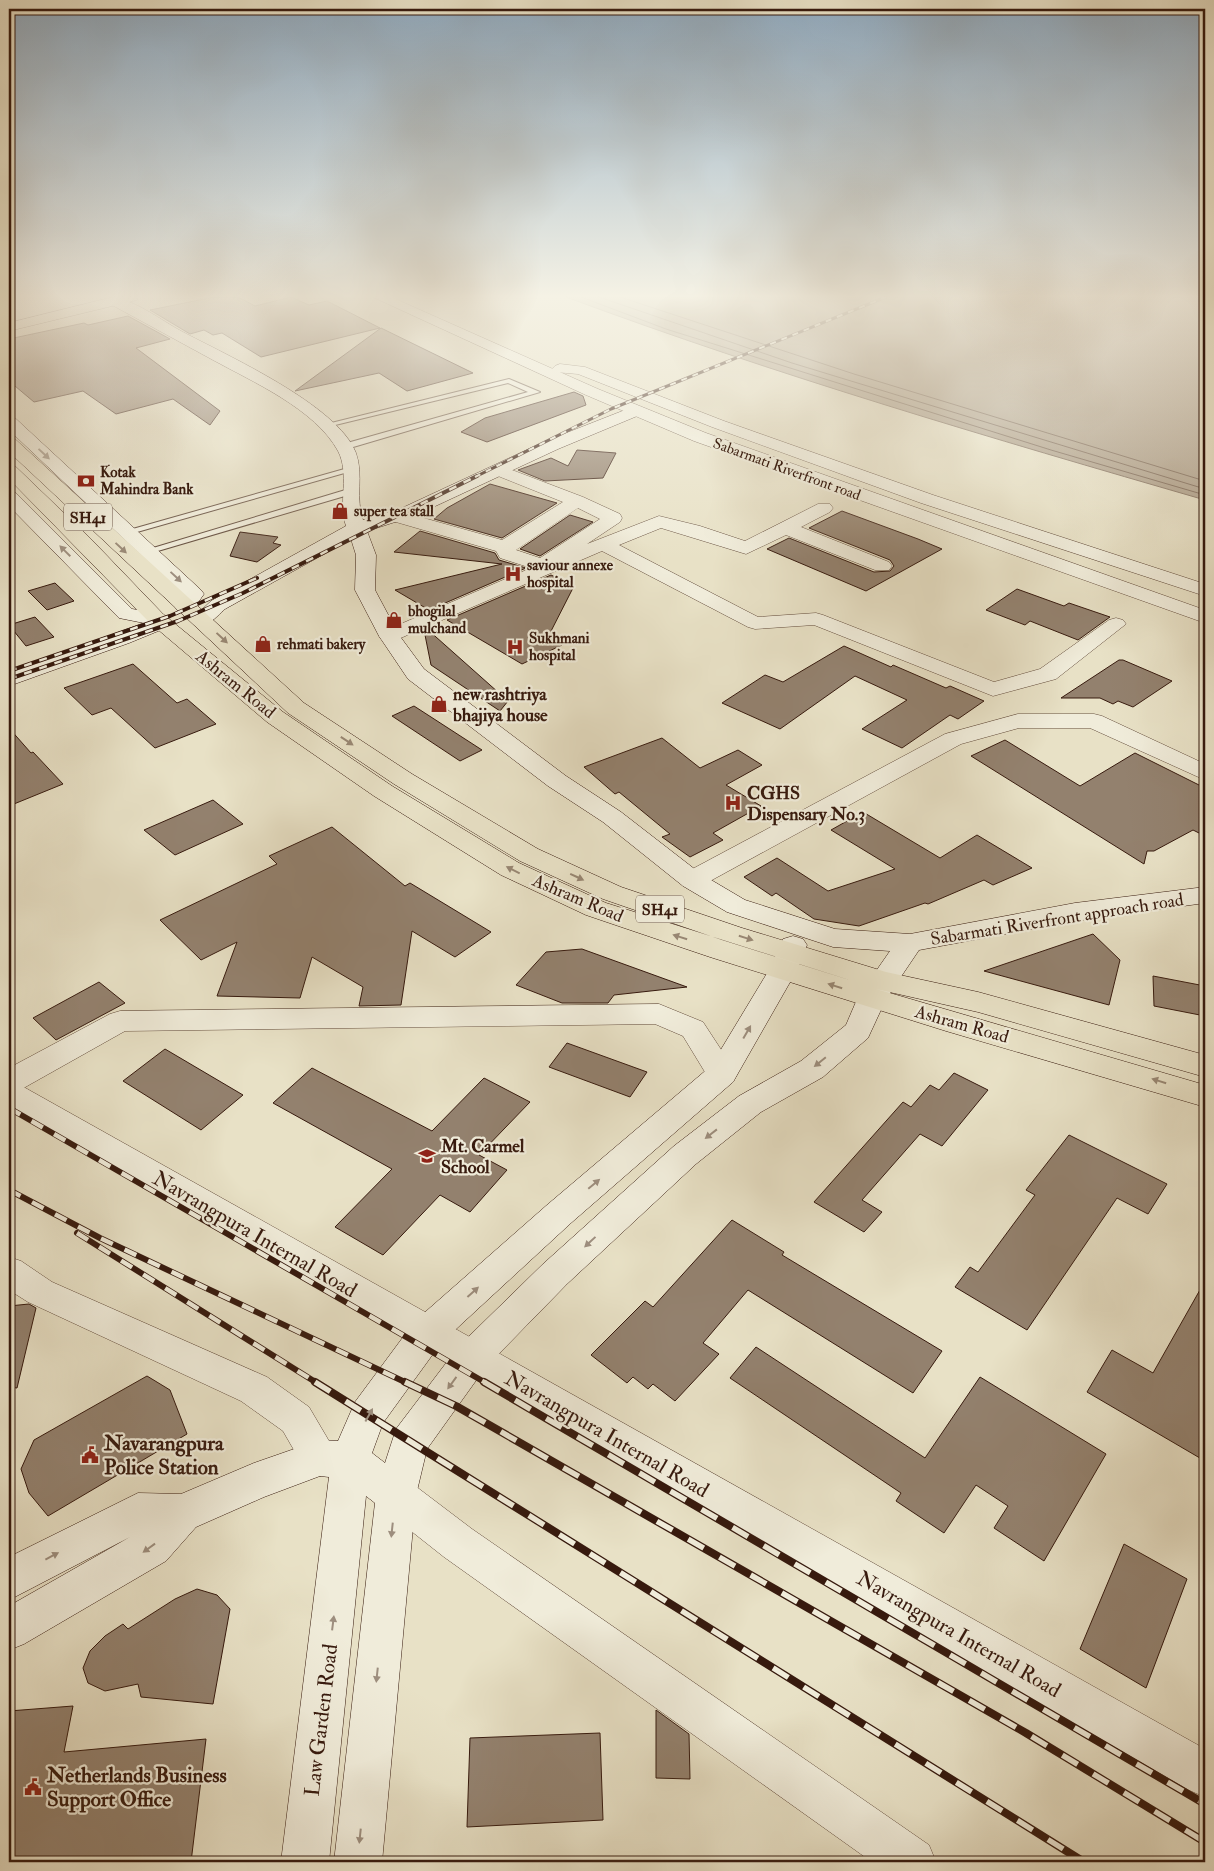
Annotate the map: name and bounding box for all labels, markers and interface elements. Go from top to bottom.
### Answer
street label: Sabarmati Riverfront road [710,434,864,505]
one-way arrow [38,448,50,460]
place label: Kotak Mahindra Bank [99,463,194,499]
bank icon: Kotak Mahindra Bank [76,471,96,491]
shop icon: super tea stall [330,501,350,521]
place label: super tea stall [354,502,434,522]
road number: SH41 [64,504,112,530]
one-way arrow [115,542,127,554]
one-way arrow [59,545,71,557]
place label: saviour annexe hospital [527,556,614,593]
hospital icon: saviour annexe hospital [503,564,523,584]
one-way arrow [170,571,182,583]
place label: bhogilal mulchand [407,602,467,638]
shop icon: bhogilal mulchand [384,610,404,630]
place label: Sukhmani hospital [529,629,590,666]
one-way arrow [215,633,228,644]
shop icon: rehmati bakery [253,634,273,654]
place label: rehmati bakery [276,635,367,655]
hospital icon: Sukhmani hospital [505,637,525,657]
street label: Ashram Road [190,644,281,724]
place label: new rashtriya bhajiya house [452,683,548,727]
shop icon: new rashtriya bhajiya house [429,694,449,714]
one-way arrow [340,737,353,746]
place label: CGHS Dispensary No.3 [747,782,865,826]
hospital icon: CGHS Dispensary No.3 [723,793,743,813]
one-way arrow [506,866,521,874]
street label: Ashram Road [528,869,627,928]
one-way arrow [570,873,584,881]
street label: Sabarmati Riverfront approach road [929,888,1185,951]
road number: SH41 [636,896,684,922]
one-way arrow [672,933,687,941]
one-way arrow [739,935,754,943]
one-way arrow [827,981,842,989]
street label: Ashram Road [911,1000,1012,1049]
one-way arrow [742,1025,751,1038]
one-way arrow [814,1056,827,1067]
one-way arrow [1151,1077,1166,1085]
one-way arrow [705,1129,718,1140]
place label: Mt. Carmel School [440,1135,525,1179]
school or university icon: Mt. Carmel School [417,1146,437,1166]
street label: Navrangpura Internal Road [148,1165,362,1304]
one-way arrow [588,1178,600,1190]
one-way arrow [584,1236,596,1248]
one-way arrow [466,1286,478,1298]
street label: Navrangpura Internal Road [500,1365,714,1504]
one-way arrow [447,1376,458,1389]
one-way arrow [365,1408,373,1423]
place label: Navarangpura Police Station [103,1430,225,1481]
public building icon: Navarangpura Police Station [80,1445,100,1465]
one-way arrow [388,1522,396,1538]
one-way arrow [142,1543,156,1553]
one-way arrow [45,1552,59,1561]
street label: Navrangpura Internal Road [852,1565,1066,1704]
one-way arrow [329,1614,337,1630]
street label: Law Garden Road [299,1642,344,1798]
one-way arrow [373,1667,381,1683]
place label: Netherlands Business Support Office [46,1762,227,1813]
public building icon: Netherlands Business Support Office [23,1777,43,1797]
one-way arrow [356,1829,364,1845]

